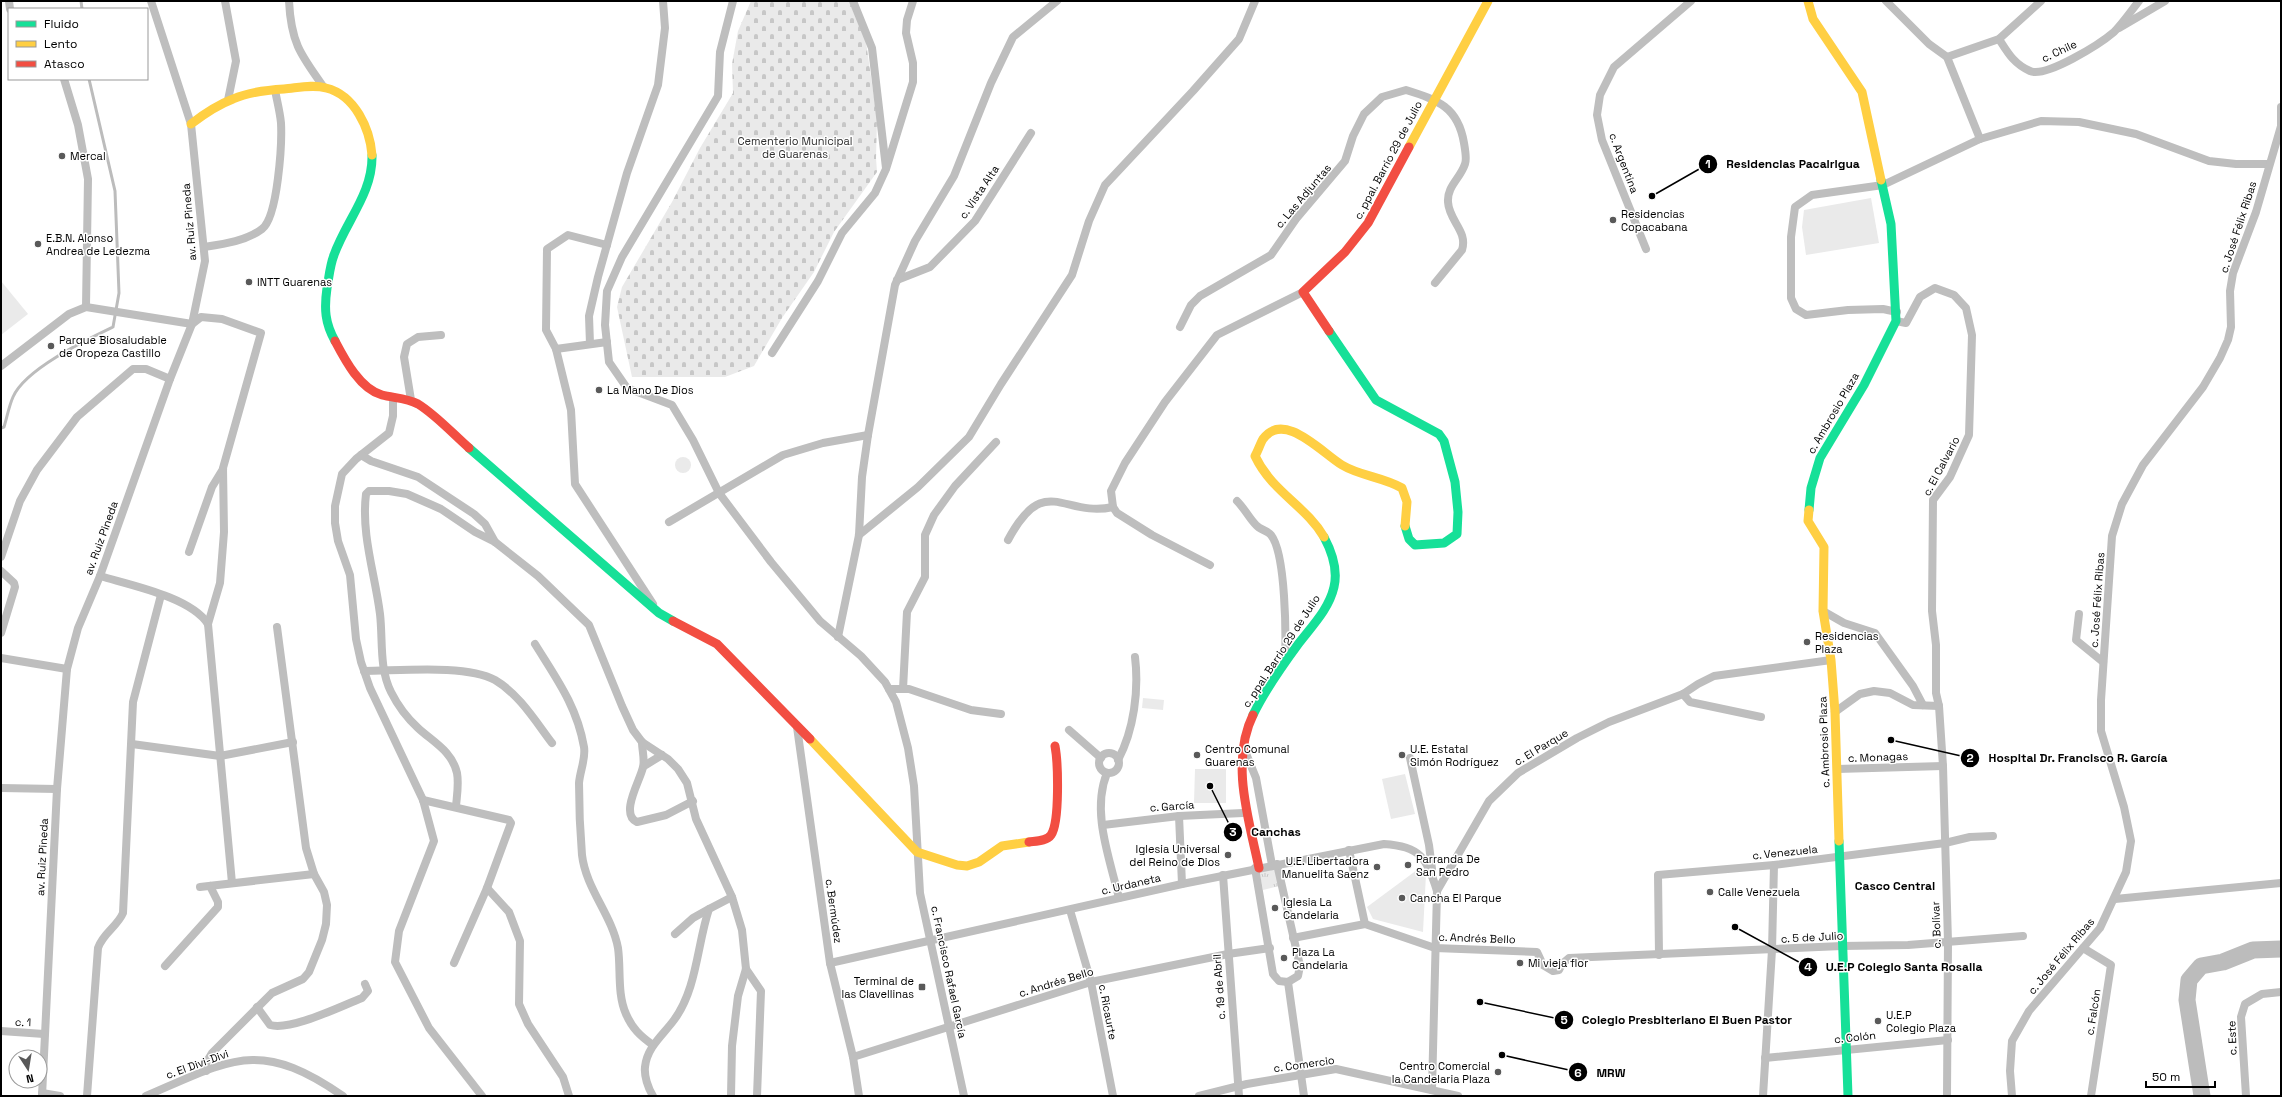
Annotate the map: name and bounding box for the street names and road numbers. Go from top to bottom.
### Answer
street label: c. Chile [2039,37,2079,65]
street label: c. ppal. Barrio 29 de Julio [1351,98,1425,222]
street label: c. Argentina [1606,131,1642,196]
street label: c. Las Adjuntas [1272,161,1334,231]
street label: c. Vista Alta [956,162,1002,222]
street label: c. José Félix Ribas [2217,179,2260,275]
street label: av. Ruiz Pineda [179,182,199,261]
street label: c. Ambrosio Plaza [1804,369,1862,456]
street label: c. El Calvario [1919,434,1963,498]
street label: av. Ruiz Pineda [81,498,121,577]
street label: c. José Félix Ribas [2087,552,2107,648]
street label: c. ppal. Barrio 29 de Julio [1239,592,1323,710]
street label: c. Ambrosio Plaza [1815,695,1833,788]
street label: c. El Parque [1511,725,1571,769]
street label: c. Monagas [1848,749,1908,765]
street label: c. García [1149,797,1196,815]
street label: av. Ruiz Pineda [33,817,51,896]
street label: c. Venezuela [1752,842,1819,862]
street label: c. Urdaneta [1100,870,1163,898]
street label: c. Bermúdez [823,878,845,944]
street label: c. Bolívar [1928,901,1944,949]
street label: c. Francisco Rafael García [928,905,970,1040]
street label: c. José Félix Ribas [2025,915,2097,997]
street label: c. 5 de Julio [1780,928,1844,946]
street label: c. Andrés Bello [1438,930,1516,946]
street label: c. 19 de Abril [1210,954,1228,1020]
street label: c. Andrés Bello [1017,964,1095,1000]
street label: c. Ricaurte [1096,983,1120,1041]
street label: c. Falcón [2082,988,2104,1036]
street label: c. 1 [15,1015,31,1029]
street label: c. Este [2224,1020,2240,1056]
street label: c. Colón [1833,1028,1877,1046]
street label: c. El Divi-Divi [164,1046,231,1082]
street label: c. Comercio [1273,1053,1336,1075]

